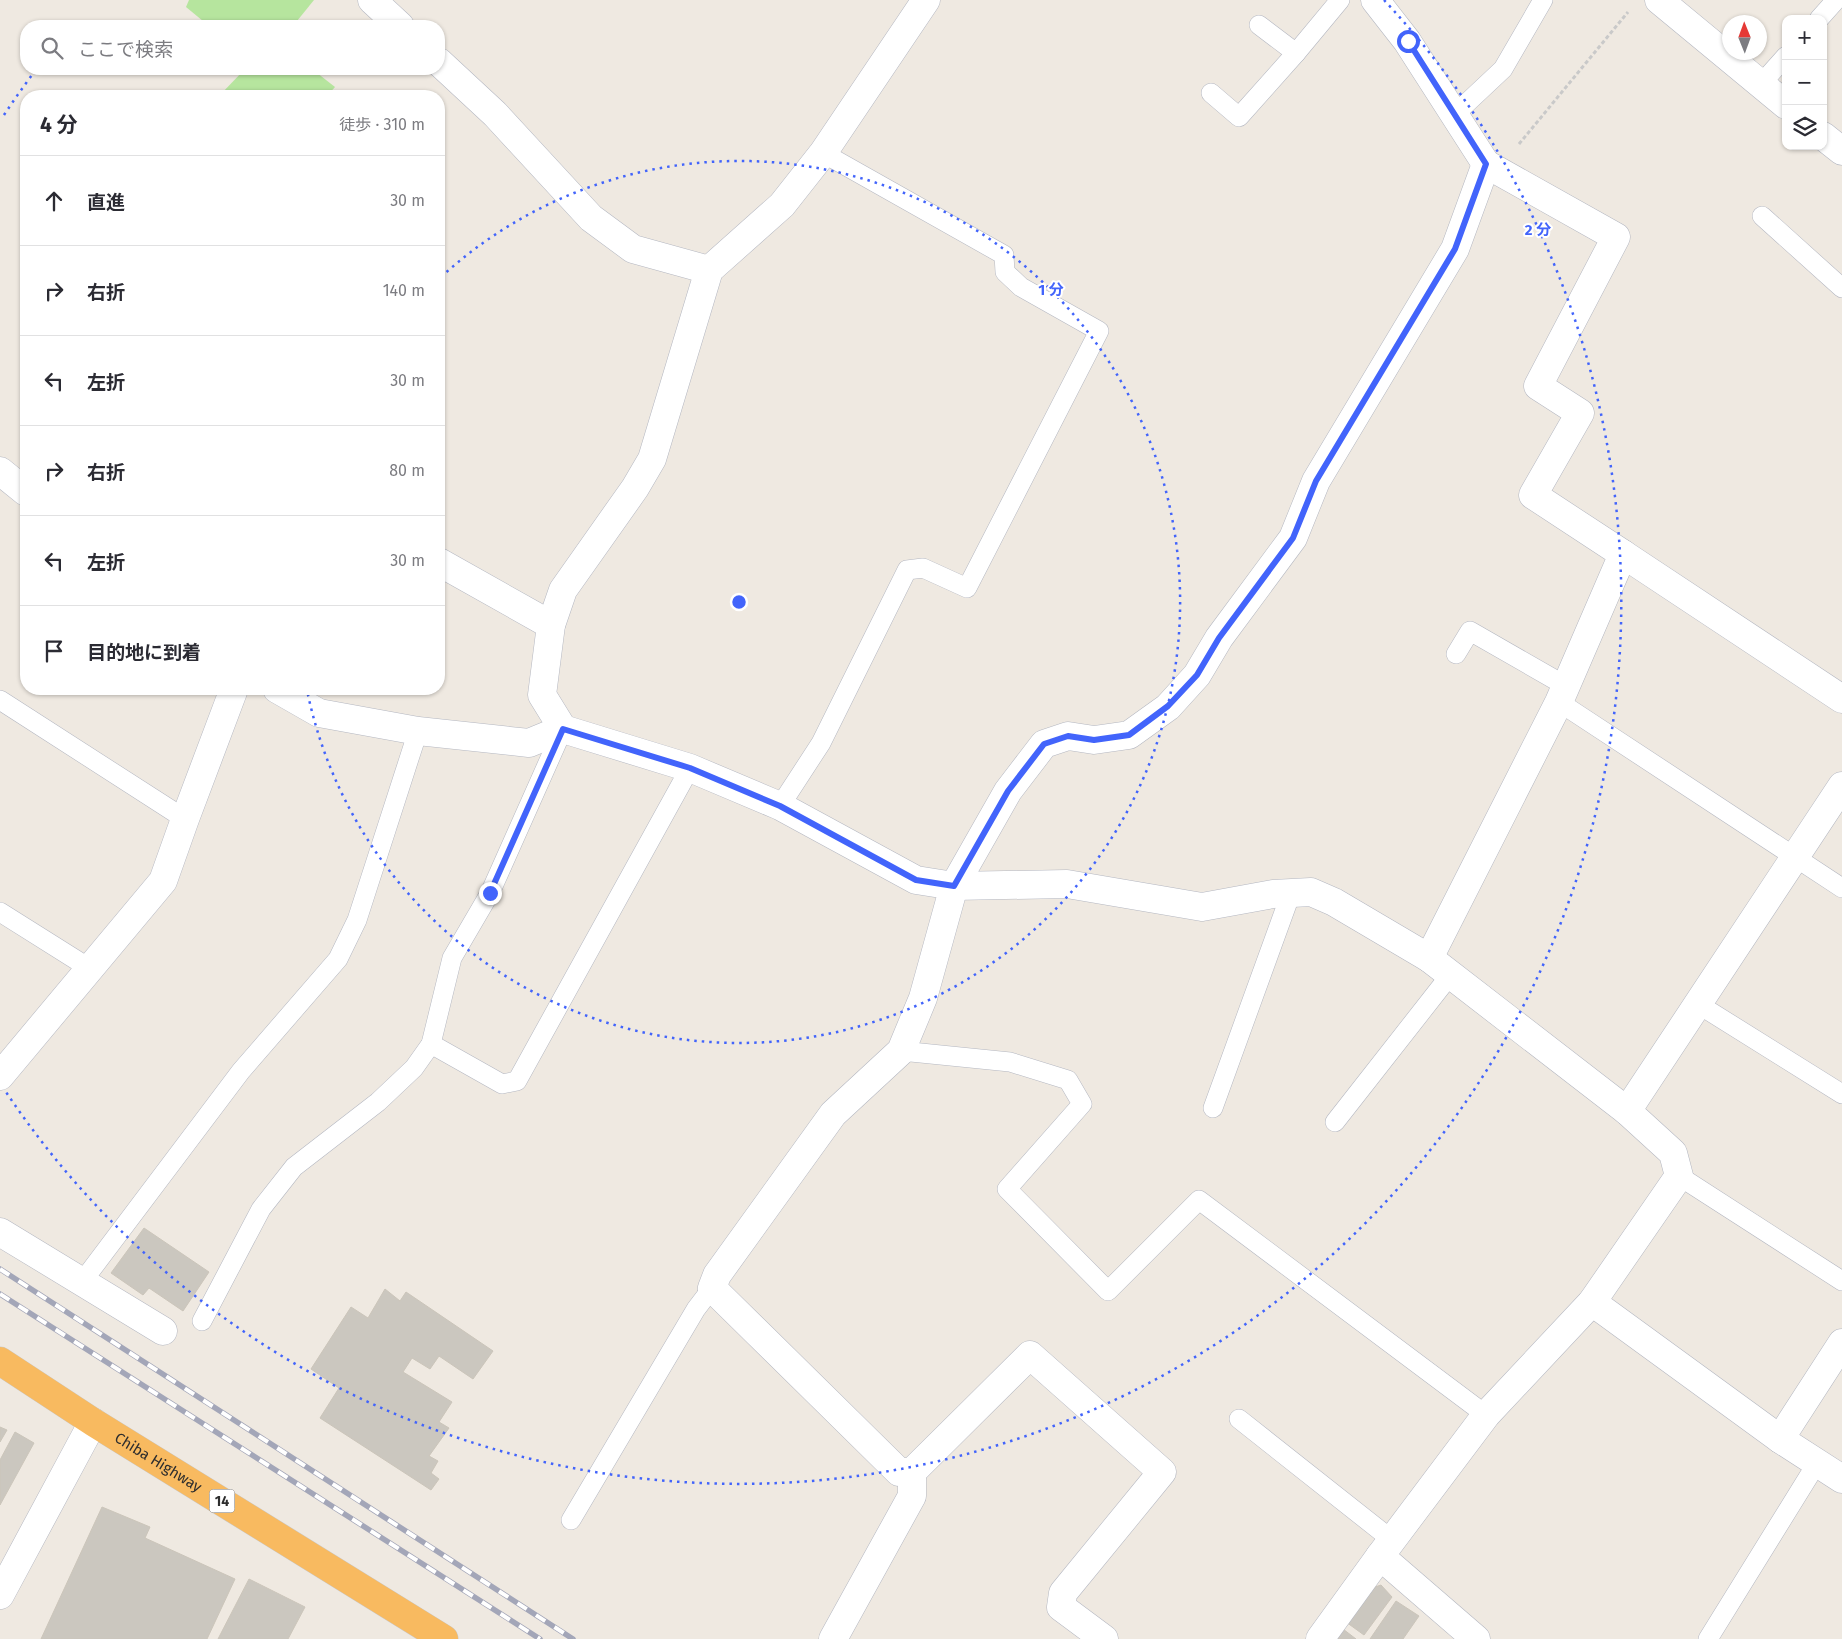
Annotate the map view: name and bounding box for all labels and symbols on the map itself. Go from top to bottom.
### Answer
north arrow [1722,15,1767,60]
route start [1397,30,1420,53]
text: 2 分 [1525,221,1551,239]
text: 1 分 [1038,281,1064,299]
centre of rings [730,593,748,611]
route end [479,882,502,905]
street label: Chiba Highway [111,1429,206,1496]
road number: 14 [210,1490,234,1512]

